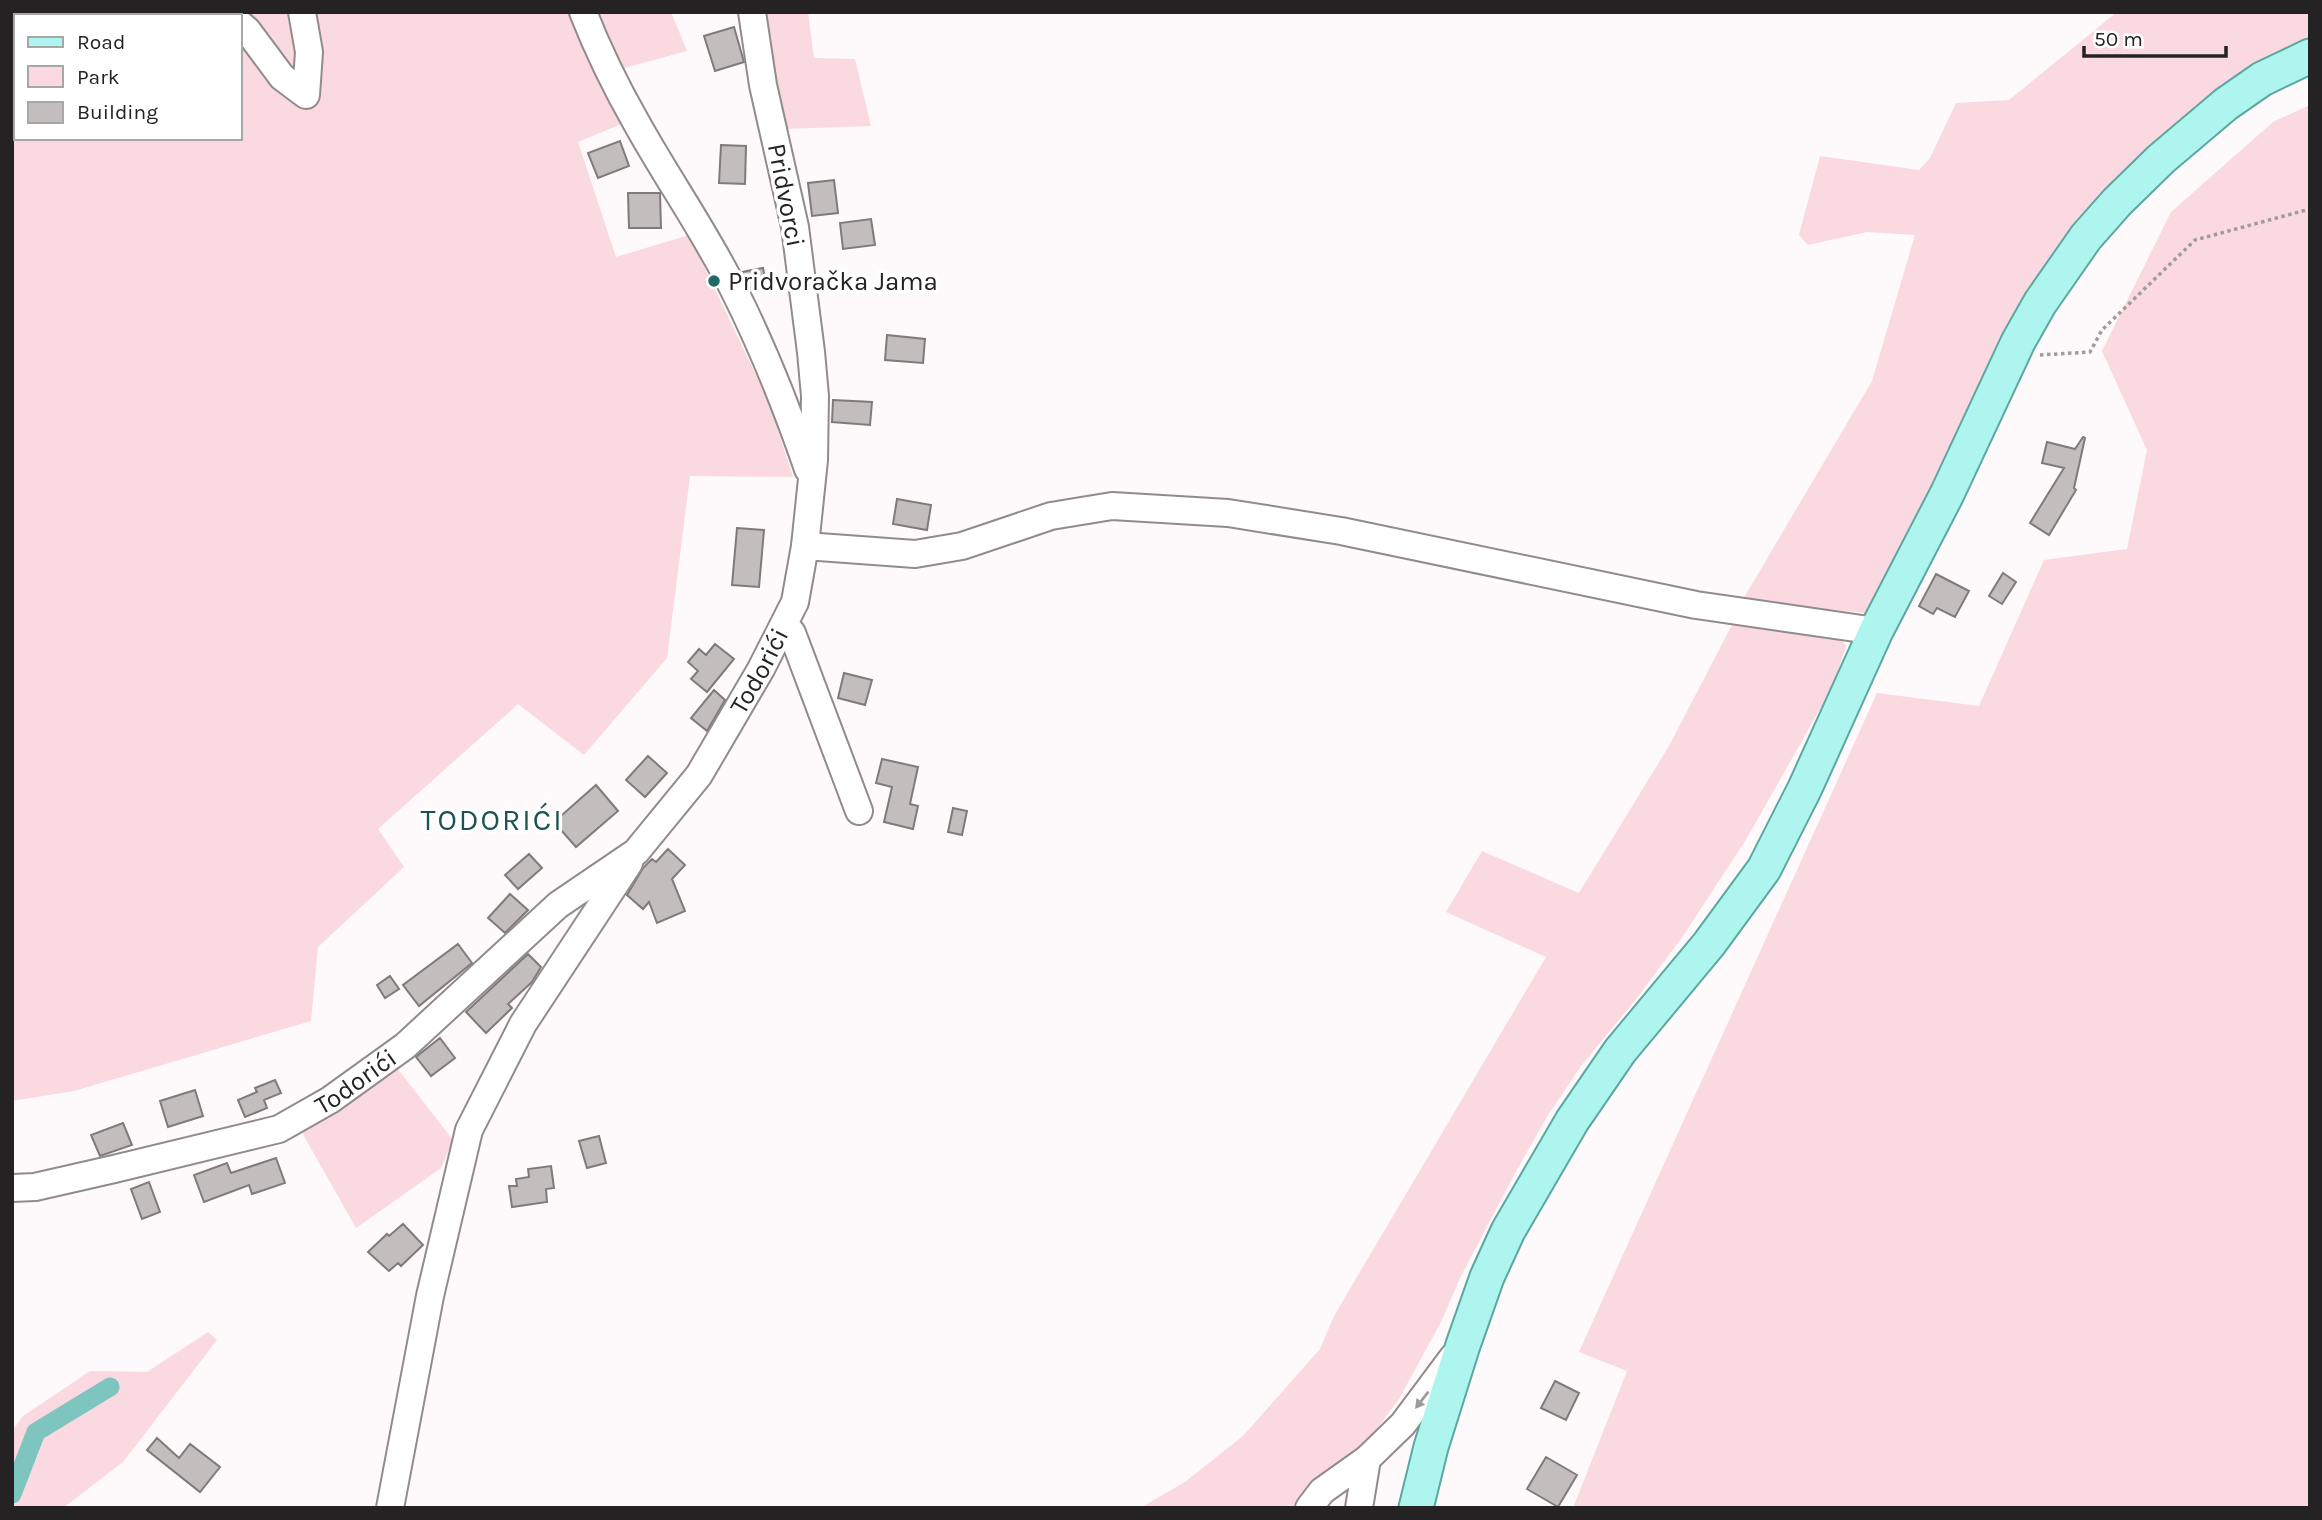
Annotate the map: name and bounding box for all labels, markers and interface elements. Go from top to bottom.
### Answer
legend [14,14,242,140]
scale bar [2084,14,2226,58]
text: 50 m [2094,27,2143,51]
text: Road [77,30,125,54]
text: Park [77,65,120,89]
text: Building [77,100,158,124]
street label: Pridvorci [761,141,811,249]
place label: Pridvoračka Jama [728,266,938,297]
marker: Pridvoračka Jama [706,273,722,289]
street label: Todorići [723,623,795,719]
district label: TODORIĆI [420,802,564,838]
street label: Todorići [309,1042,402,1121]
one-way arrow [1415,1390,1429,1409]

